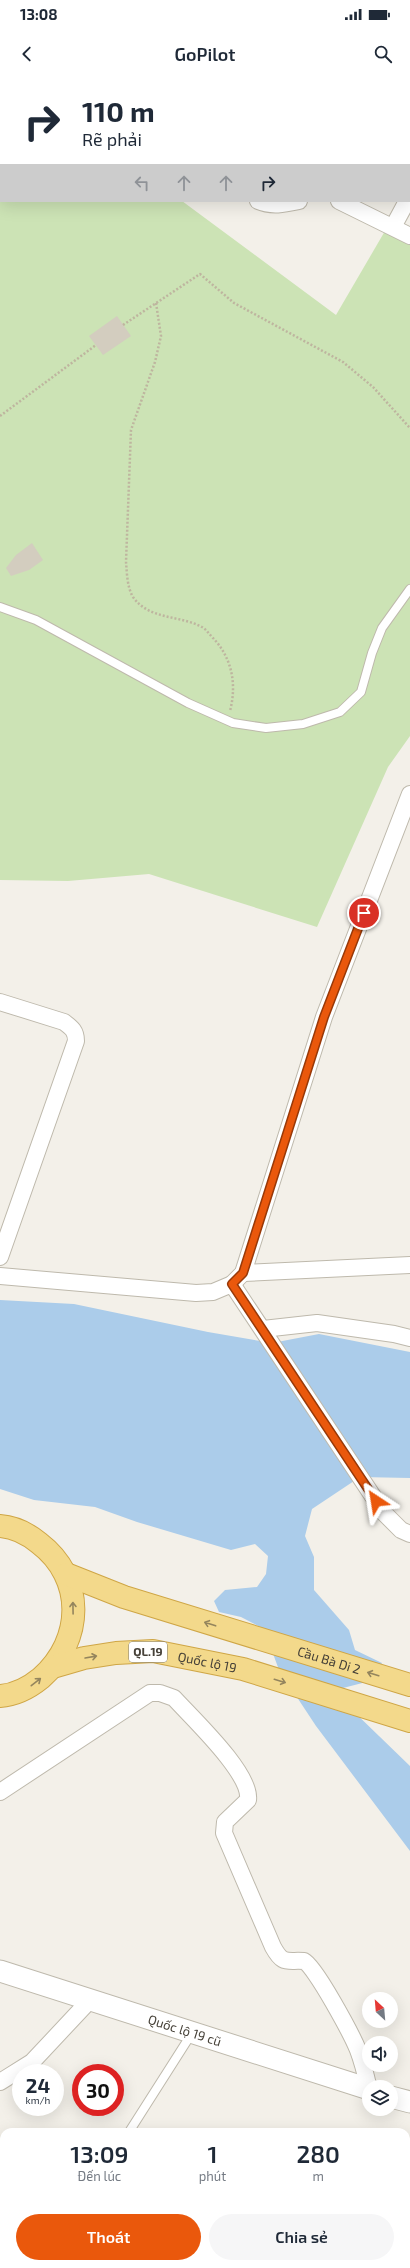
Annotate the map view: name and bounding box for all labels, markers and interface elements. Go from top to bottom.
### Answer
text: 13:08 [20,5,58,23]
icon: back [16,43,38,65]
text: GoPilot [175,43,235,65]
icon: search [372,43,394,65]
text: 110 m [82,94,155,128]
icon: right [16,96,68,148]
text: Rẽ phải [82,128,142,150]
icon: left [131,172,153,194]
icon: ahead [173,172,195,194]
icon: ahead [215,172,237,194]
icon: right [257,172,279,194]
pin [347,896,381,930]
icon: arrive [353,902,375,924]
position arrow [355,1480,397,1522]
one-way arrow [69,1602,77,1615]
one-way arrow [204,1620,217,1627]
road number: QL.19 [129,1642,167,1662]
street label: Cầu Bà Di 2 [296,1643,363,1677]
street label: Quốc lộ 19 [176,1648,238,1676]
one-way arrow [84,1653,97,1661]
one-way arrow [366,1670,379,1677]
one-way arrow [30,1678,41,1686]
one-way arrow [273,1678,286,1685]
north arrow [362,1992,398,2028]
map controls [362,1992,398,2116]
street label: Quốc lộ 19 cũ [146,2011,224,2049]
button: sound [362,2036,398,2072]
speed limit sign: 30 [72,2064,124,2116]
text: 24 [26,2073,50,2097]
button: layers [362,2080,398,2116]
text: km/h [26,2094,50,2106]
text: 13:09 [70,2139,129,2168]
text: 1 [207,2139,217,2168]
text: 280 [296,2139,340,2168]
text: Đến lúc [77,2168,121,2184]
text: phút [199,2168,226,2184]
text: m [312,2168,324,2184]
button: Thoát [16,2214,201,2260]
button: Chia sẻ [209,2214,394,2260]

